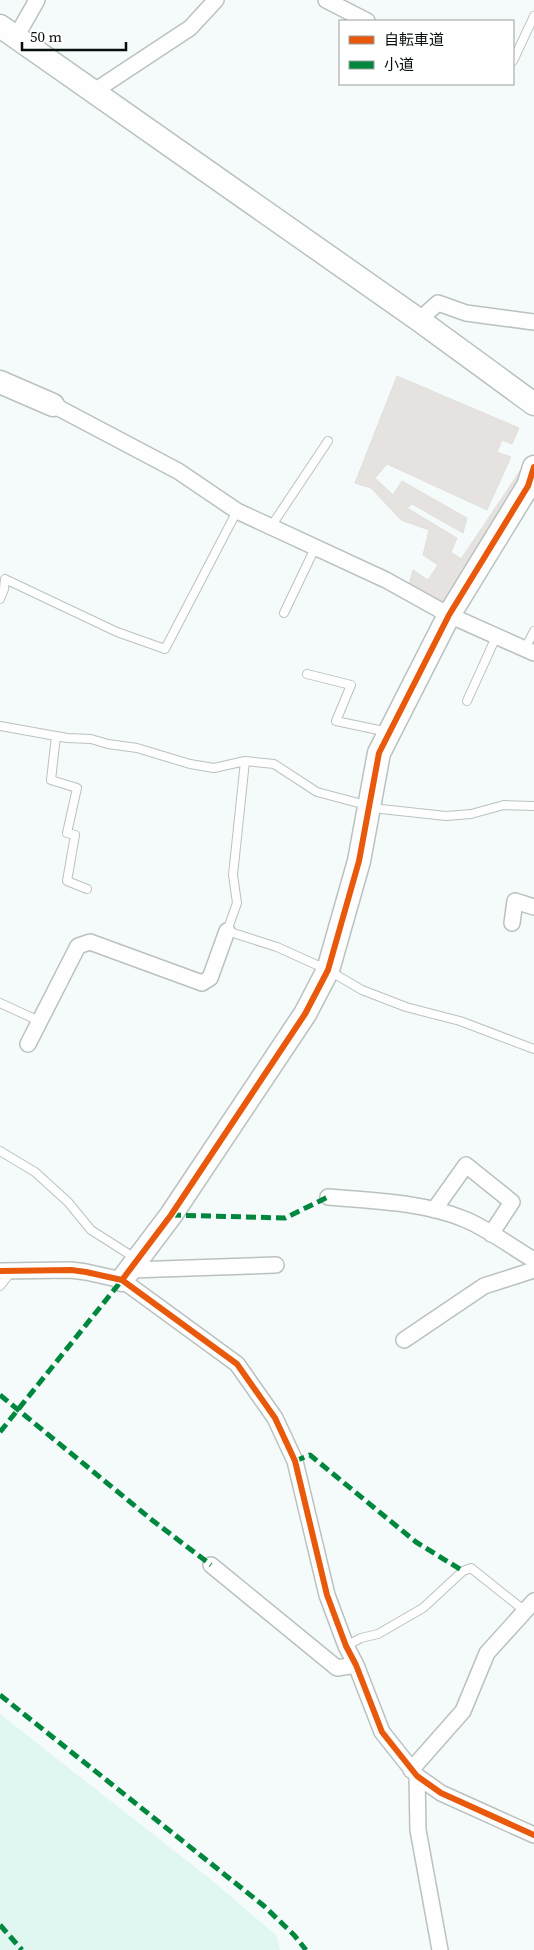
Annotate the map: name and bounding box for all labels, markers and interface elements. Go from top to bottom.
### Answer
scale bar [22,20,126,52]
legend [339,20,514,85]
text: 50 m [30,26,62,47]
text: 自転車道 [384,29,444,50]
text: 小道 [384,54,414,75]

